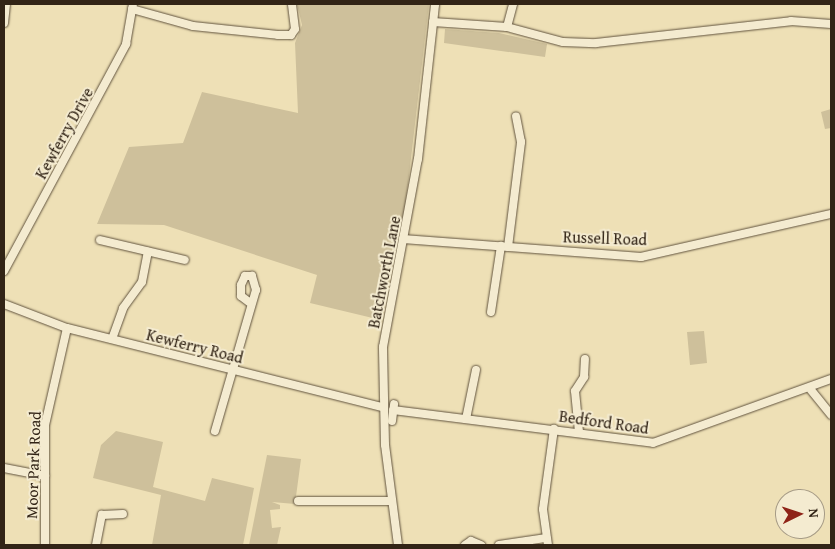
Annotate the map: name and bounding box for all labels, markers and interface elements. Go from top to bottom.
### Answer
street label: Kewferry Drive [31,84,97,182]
street label: Batchworth Lane [364,214,404,330]
street label: Russell Road [563,227,647,249]
street label: Kewferry Road [145,325,245,367]
street label: Bedford Road [558,406,650,438]
street label: Moor Park Road [22,411,44,519]
north arrow [775,489,825,539]
text: N [804,508,824,518]

